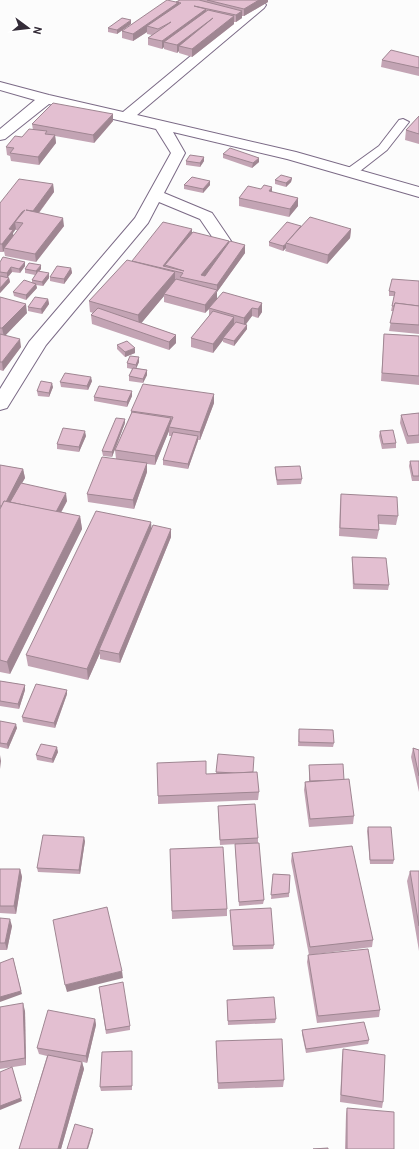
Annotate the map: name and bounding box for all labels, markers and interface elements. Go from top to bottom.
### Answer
north arrow [8,8,48,48]
text: N [31,25,45,36]

